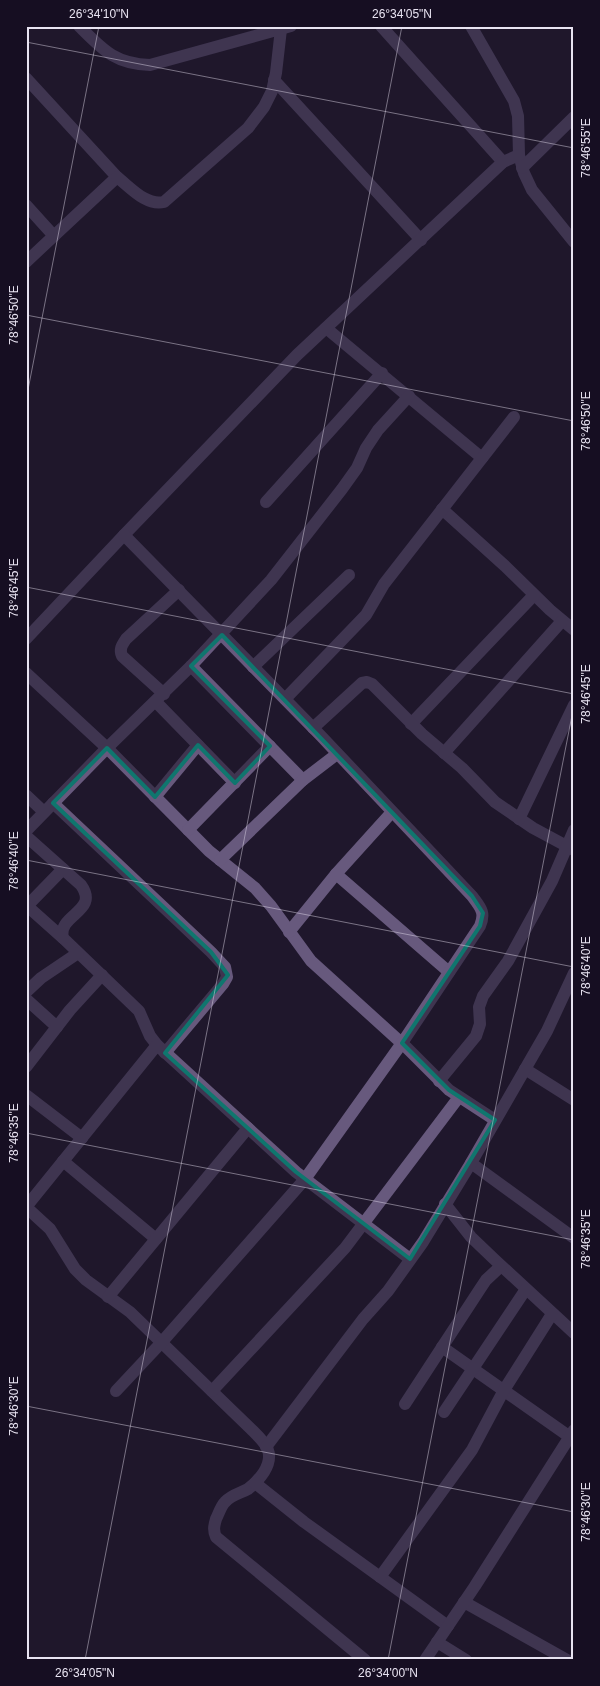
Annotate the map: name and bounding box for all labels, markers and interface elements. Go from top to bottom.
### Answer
text: 26°34'10"N [69,7,129,21]
text: 26°34'05"N [372,7,432,21]
text: 78°46'55"E [579,118,593,178]
text: 78°46'50"E [7,285,21,345]
text: 78°46'50"E [579,391,593,451]
text: 78°46'45"E [7,558,21,618]
text: 78°46'45"E [579,664,593,724]
text: 78°46'40"E [7,831,21,891]
text: 78°46'40"E [579,936,593,996]
text: 78°46'35"E [7,1103,21,1163]
text: 78°46'35"E [579,1209,593,1269]
text: 78°46'30"E [7,1376,21,1436]
text: 78°46'30"E [579,1482,593,1542]
text: 26°34'05"N [55,1666,115,1680]
text: 26°34'00"N [358,1666,418,1680]

